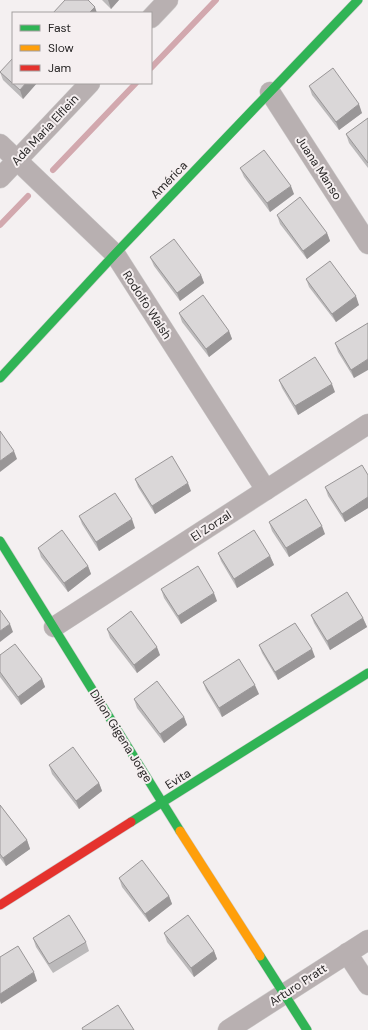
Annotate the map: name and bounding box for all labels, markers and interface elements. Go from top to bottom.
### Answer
legend [12,12,152,84]
text: Fast [48,20,71,36]
text: Slow [48,40,74,56]
text: Jam [48,60,71,76]
street label: Ada Maria Elflein [8,91,82,169]
street label: Juana Manso [292,133,346,203]
street label: América [147,158,191,202]
street label: Rodolfo Walsh [119,268,175,342]
street label: El Zorzal [188,507,234,545]
street label: Dillon Gigena Jorge [86,687,156,785]
street label: Evita [162,765,194,793]
street label: Arturo Pratt [266,960,330,1010]

